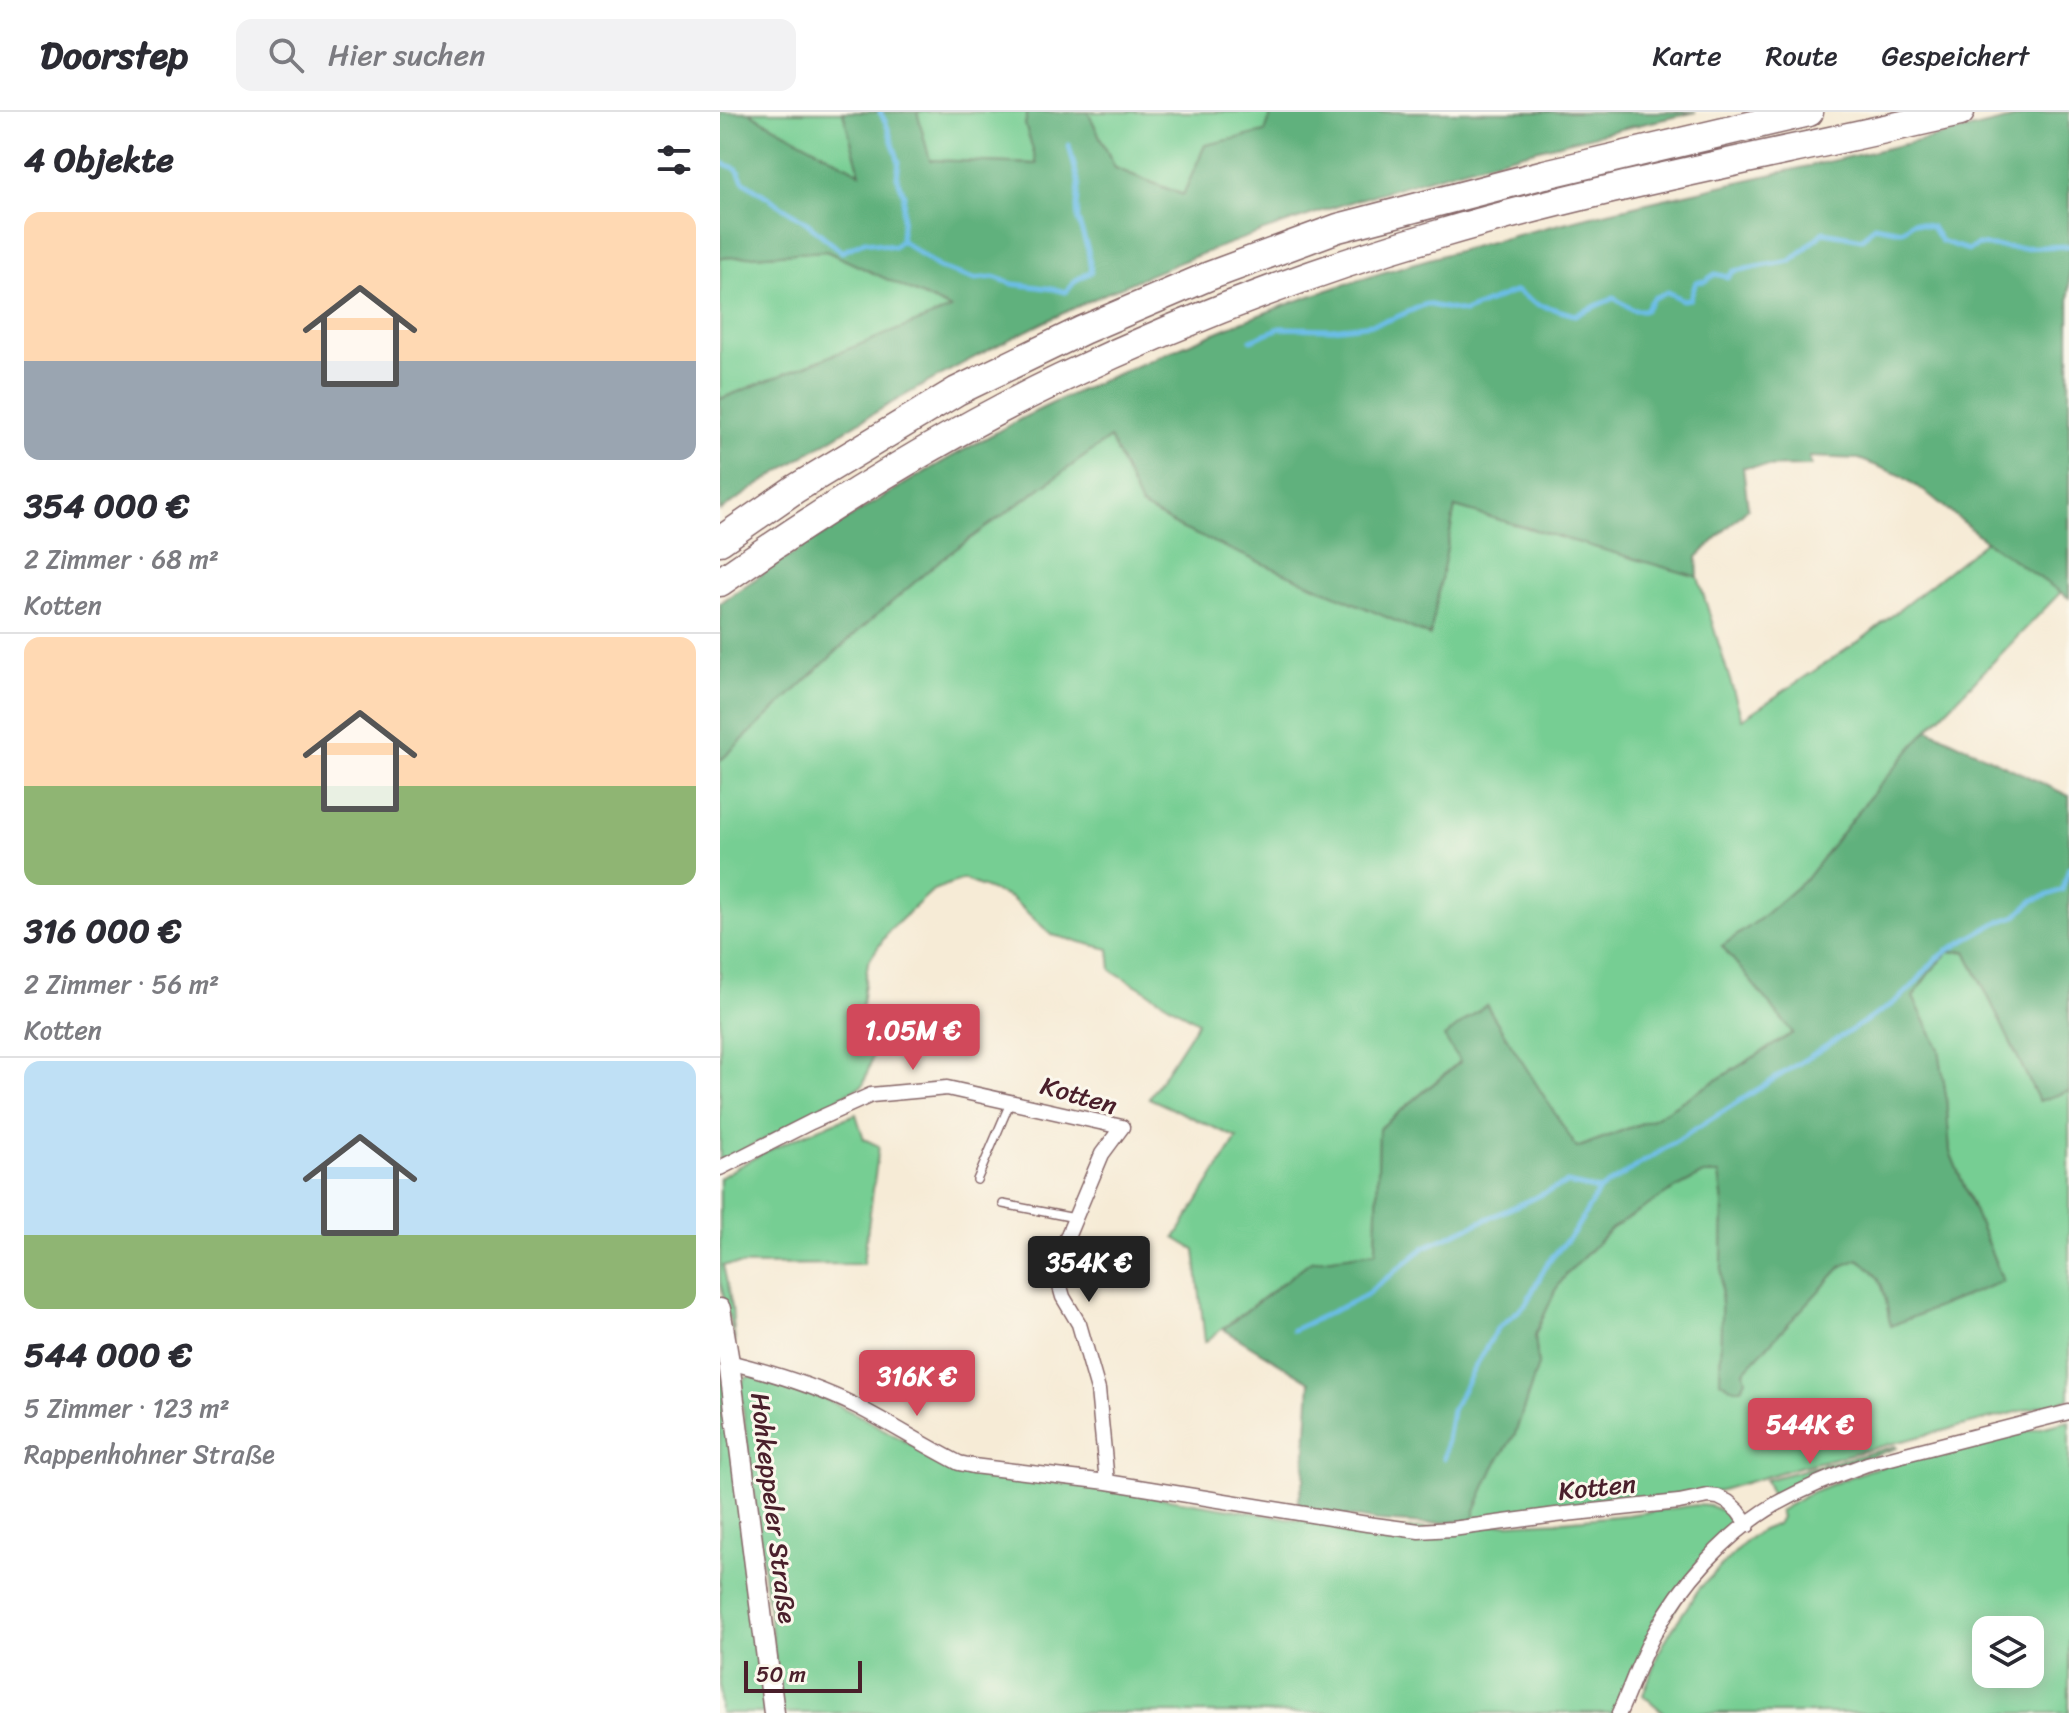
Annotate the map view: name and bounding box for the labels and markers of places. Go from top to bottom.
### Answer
pin: 1.05M € [839,1004,987,1072]
pin: 354K € [1024,1236,1154,1304]
pin: 316K € [852,1350,982,1418]
pin: 544K € [1745,1398,1875,1466]

